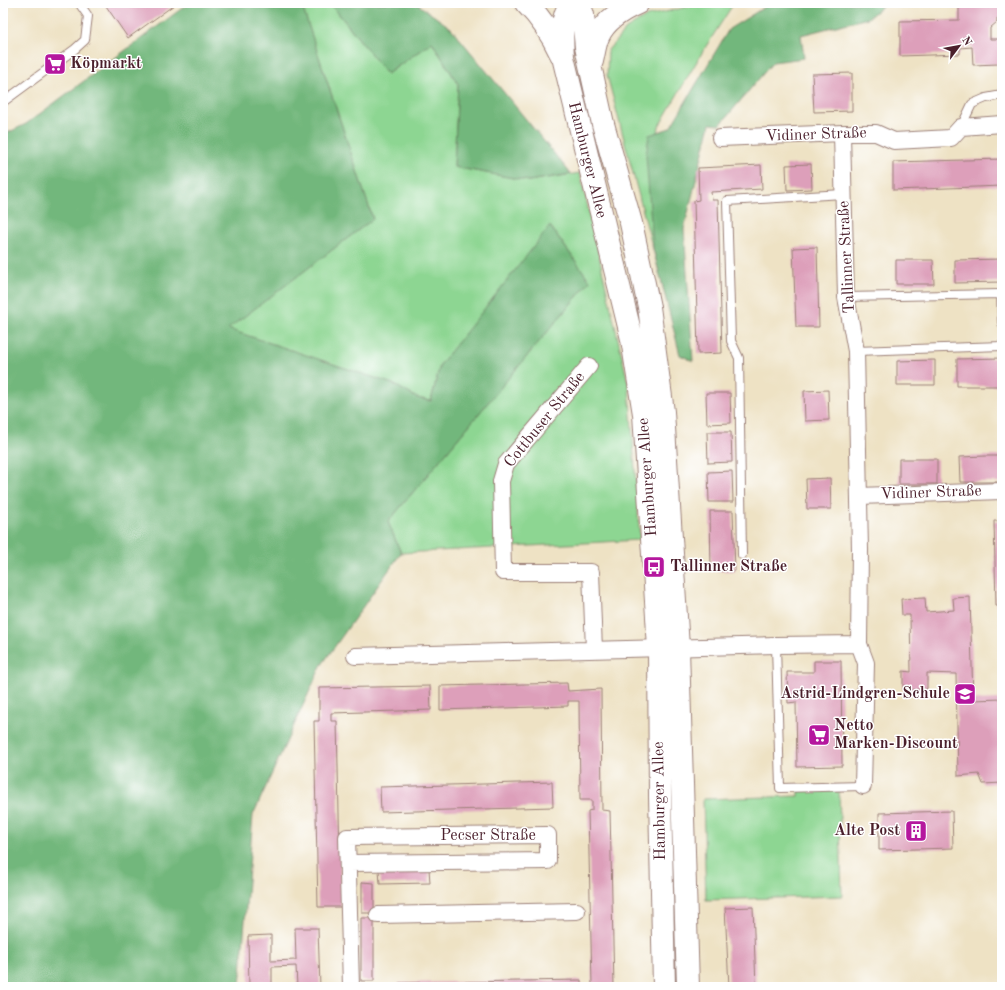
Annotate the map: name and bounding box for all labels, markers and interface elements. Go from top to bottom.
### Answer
north arrow [939,26,979,66]
text: N [959,35,973,48]
supermarket icon: Köpmarkt [42,51,68,77]
place label: Köpmarkt [70,56,142,72]
street label: Hamburger Allee [565,100,609,220]
street label: Vidiner Straße [765,125,867,145]
street label: Tallinner Straße [836,200,858,314]
street label: Cottbuser Straße [502,369,588,471]
street label: Hamburger Allee [636,417,660,537]
street label: Vidiner Straße [880,483,982,503]
bus stop icon: Tallinner Straße [641,554,667,580]
place label: Tallinner Straße [670,559,787,575]
school or university icon: Astrid-Lindgren-Schule [952,681,978,707]
place label: Astrid-Lindgren-Schule [780,686,950,702]
place label: Netto Marken-Discount [834,718,958,752]
supermarket icon: Netto Marken-Discount [806,722,832,748]
street label: Hamburger Allee [651,741,669,861]
building icon: Alte Post [903,818,929,844]
place label: Alte Post [834,823,900,839]
street label: Pecser Straße [440,828,536,844]

